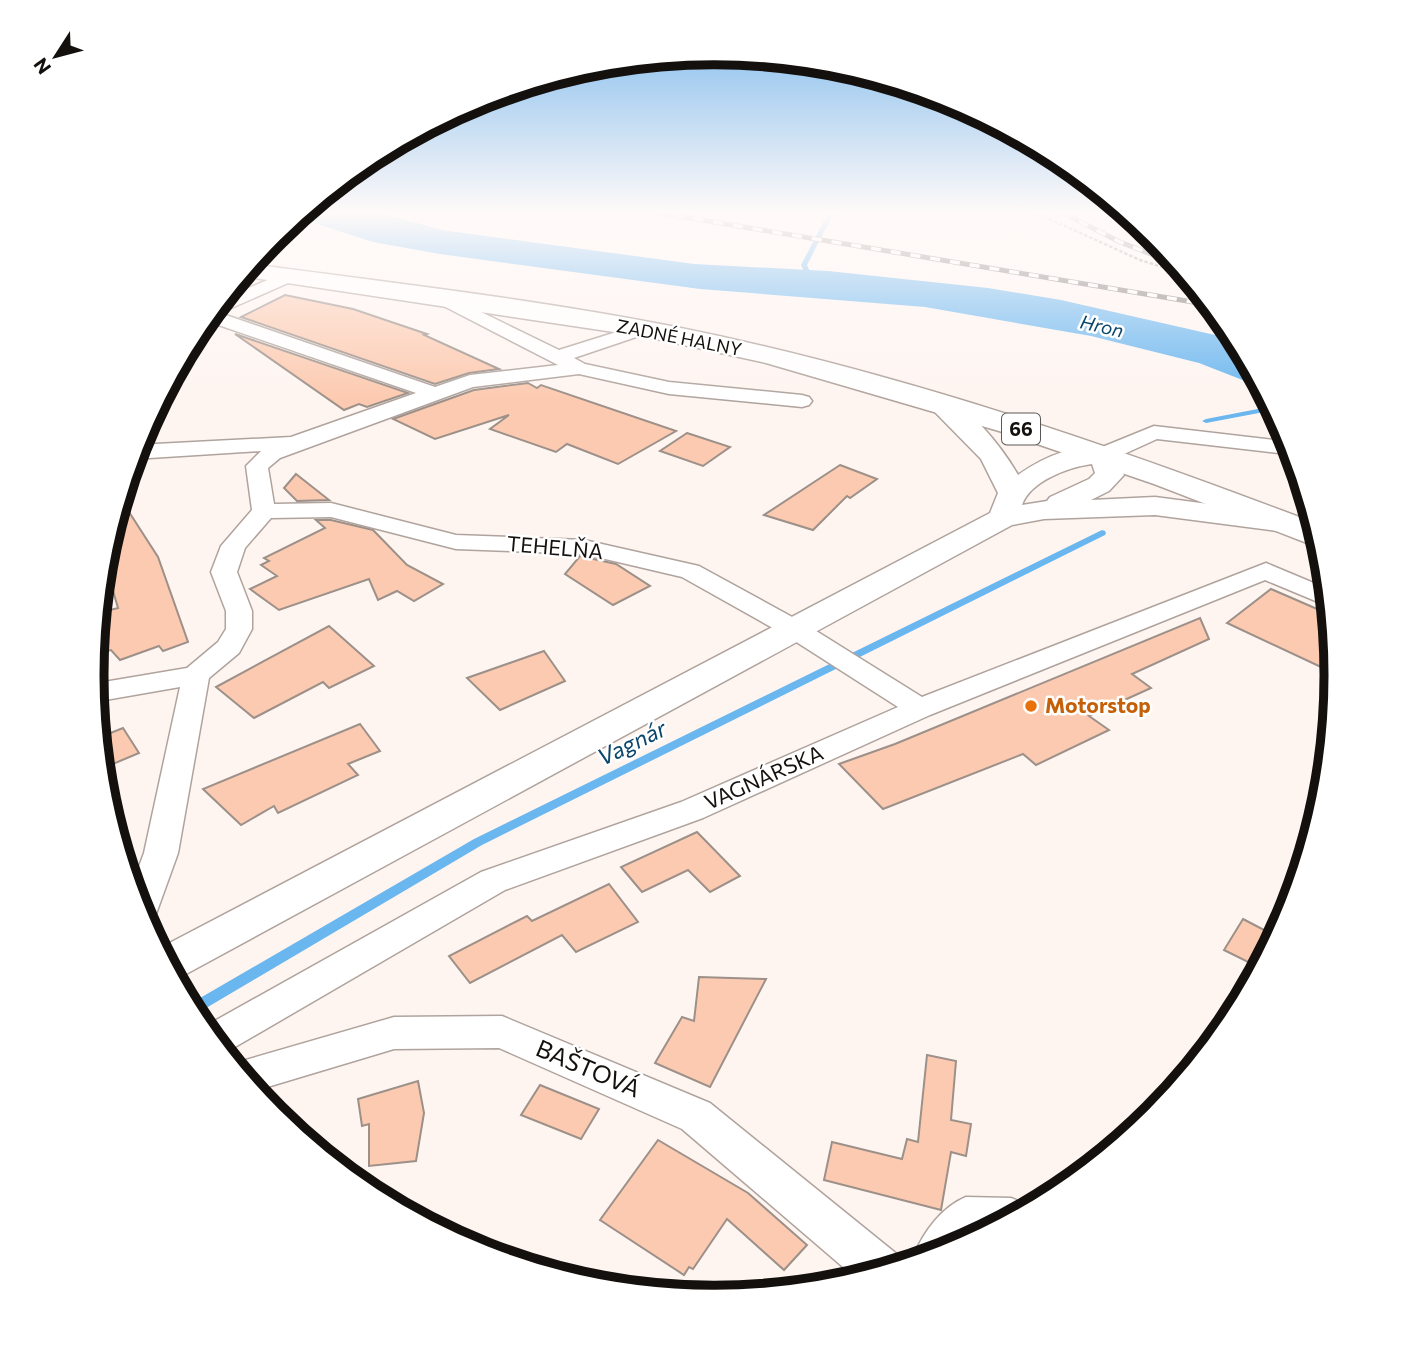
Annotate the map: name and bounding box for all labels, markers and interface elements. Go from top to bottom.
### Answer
north arrow [21,21,91,91]
text: N [28,54,55,79]
water label: Hron [1078,309,1126,342]
street label: ZADNÉ HALNY [615,314,744,360]
road number: 66 [1002,414,1040,444]
street label: TEHELŇA [506,530,604,563]
place label: Motorstop [1045,692,1151,717]
marker: Motorstop [1023,698,1039,714]
water label: Vagnár [592,713,671,771]
street label: VAGNÁRSKA [700,739,827,814]
street label: BAŠTOVÁ [532,1033,645,1103]

